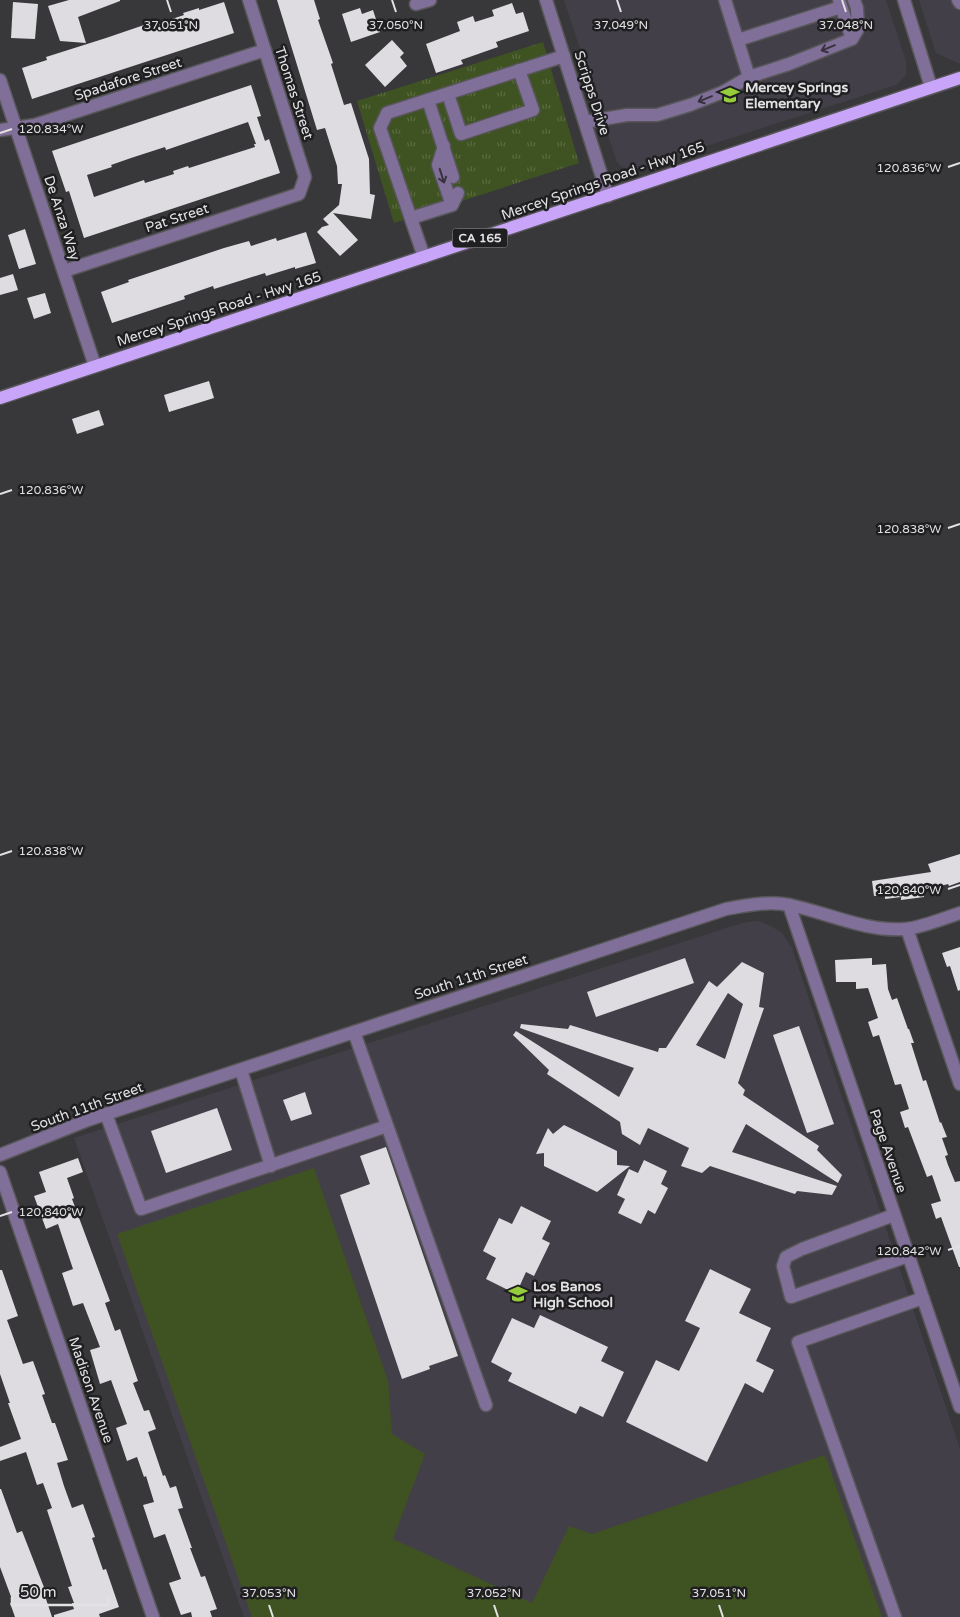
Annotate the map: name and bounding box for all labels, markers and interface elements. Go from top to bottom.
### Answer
text: 37.051°N [144,18,198,32]
text: 37.050°N [369,18,423,32]
text: 37.049°N [594,18,648,32]
text: 37.048°N [819,18,873,32]
street label: Thomas Street [271,44,317,142]
one-way arrow [821,44,836,54]
street label: Scripps Drive [570,49,614,137]
street label: Spadafore Street [72,53,184,104]
place label: Mercey Springs Elementary [745,79,848,112]
school or university icon: Mercey Springs Elementary [719,84,741,106]
one-way arrow [698,95,714,104]
text: 120.834°W [19,122,83,136]
street label: Mercey Springs Road - Hwy 165 [499,138,707,224]
text: 120.836°W [877,161,941,175]
one-way arrow [438,168,447,183]
street label: De Anza Way [40,174,84,263]
street label: Pat Street [143,200,212,236]
road number: CA 165 [452,228,508,248]
street label: Mercey Springs Road - Hwy 165 [115,268,323,350]
text: 120.836°W [19,483,83,497]
text: 120.838°W [877,522,941,536]
text: 120.838°W [19,844,83,858]
text: 120.840°W [877,883,941,897]
street label: South 11th Street [412,950,530,1003]
street label: South 11th Street [29,1079,146,1135]
street label: Page Avenue [866,1107,910,1195]
text: 120.840°W [19,1205,83,1219]
text: 120.842°W [877,1244,941,1258]
place label: Los Banos High School [533,1278,613,1311]
school or university icon: Los Banos High School [507,1283,529,1305]
street label: Madison Avenue [65,1335,117,1445]
scale bar [12,1574,109,1606]
text: 50 m [20,1583,57,1601]
text: 37.053°N [242,1586,296,1600]
text: 37.052°N [467,1586,521,1600]
text: 37.051°N [692,1586,746,1600]

